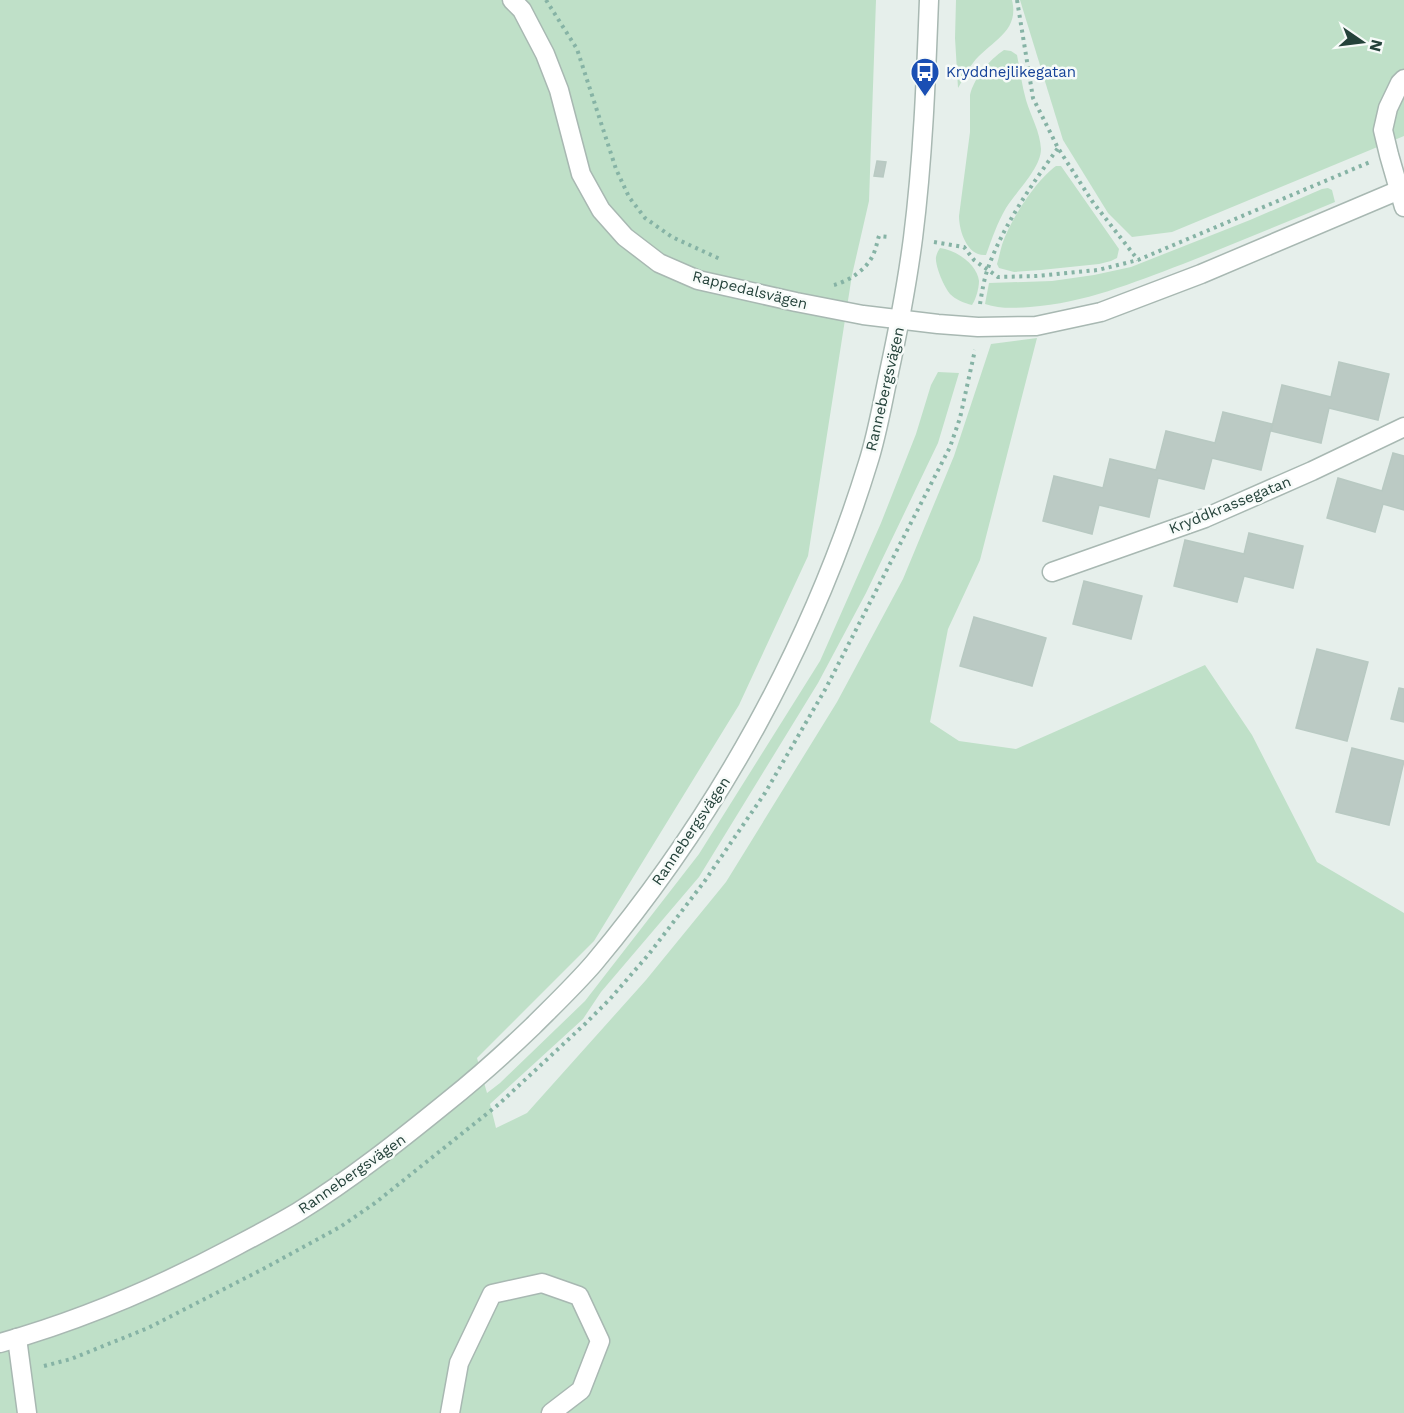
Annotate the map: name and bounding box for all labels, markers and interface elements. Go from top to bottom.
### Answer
north arrow [1332,12,1392,72]
text: N [1365,37,1387,54]
bus stop icon: Kryddnejlikegatan [909,56,941,98]
place label: Kryddnejlikegatan [946,63,1076,81]
street label: Rappedalsvägen [690,267,810,313]
street label: Rannebergsvägen [862,325,908,453]
street label: Kryddkrassegatan [1166,472,1294,538]
street label: Rannebergsvägen [648,773,734,889]
street label: Rannebergsvägen [295,1130,409,1218]

